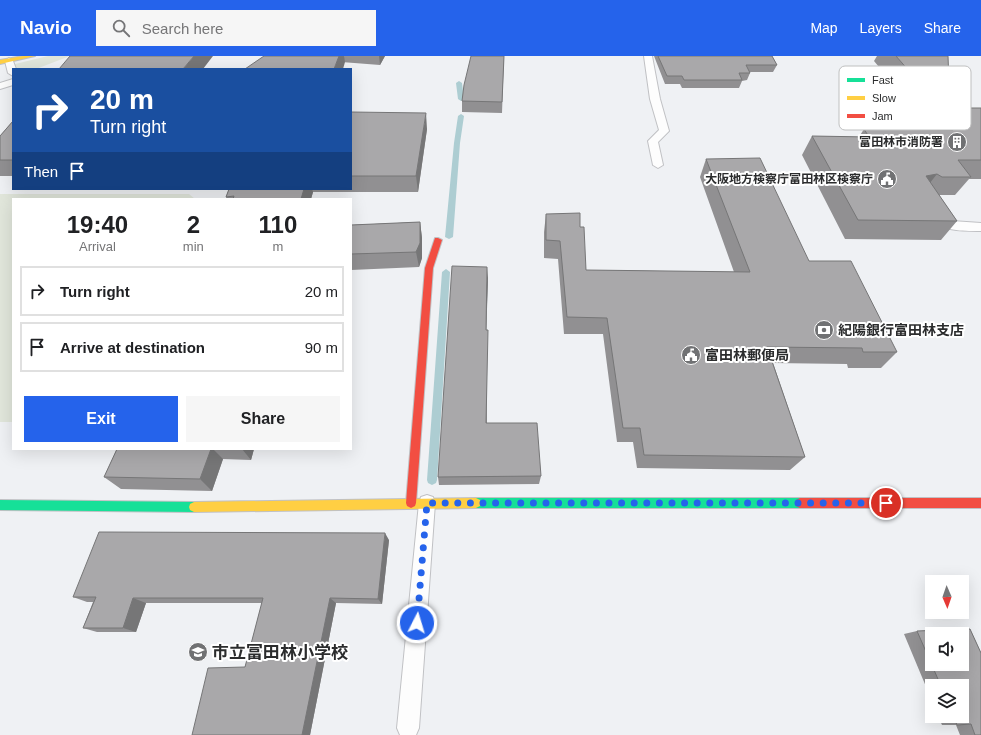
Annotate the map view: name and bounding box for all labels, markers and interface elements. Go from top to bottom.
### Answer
search box [96,10,376,46]
text: Navio [20,17,72,38]
icon: search [110,17,132,39]
text: Search here [142,20,223,37]
text: Map [810,20,838,36]
text: Layers [860,20,902,36]
text: Share [924,20,961,36]
legend [839,66,971,130]
text: Fast [872,74,893,86]
icon: right [24,84,76,136]
text: 20 m [90,84,154,115]
text: Slow [872,92,896,104]
text: Jam [872,110,893,122]
text: Turn right [90,117,166,137]
building icon: 富田林市消防署 [946,131,968,153]
place label: 富田林市消防署 [859,135,943,149]
icon: arrive [66,160,88,182]
text: Then [24,163,58,180]
public building icon: 大阪地方検察庁富田林区検察庁 [876,168,898,190]
place label: 大阪地方検察庁富田林区検察庁 [705,172,873,186]
text: 19:40 [67,211,128,238]
text: 2 [187,211,200,238]
text: 110 [259,211,297,238]
text: Arrival [79,239,116,254]
text: min [183,239,204,254]
text: m [272,239,283,254]
icon: right [26,280,48,302]
text: Turn right [60,283,130,300]
text: 20 m [305,283,338,300]
bank icon: 紀陽銀行富田林支店 [813,319,835,341]
place label: 紀陽銀行富田林支店 [838,322,964,338]
icon: arrive [26,336,48,358]
text: Arrive at destination [60,339,205,356]
text: 90 m [305,339,338,356]
public building icon: 富田林郵便局 [680,344,702,366]
place label: 富田林郵便局 [705,347,789,363]
button: Exit [24,396,178,442]
button: Share [186,396,340,442]
pin [869,486,903,520]
icon: arrive [875,492,897,514]
north arrow [925,575,969,619]
map controls [925,575,969,723]
position arrow [396,602,438,644]
button: sound [925,627,969,671]
school or university icon: 市立富田林小学校 [187,641,209,663]
place label: 市立富田林小学校 [212,643,348,662]
button: layers [925,679,969,723]

